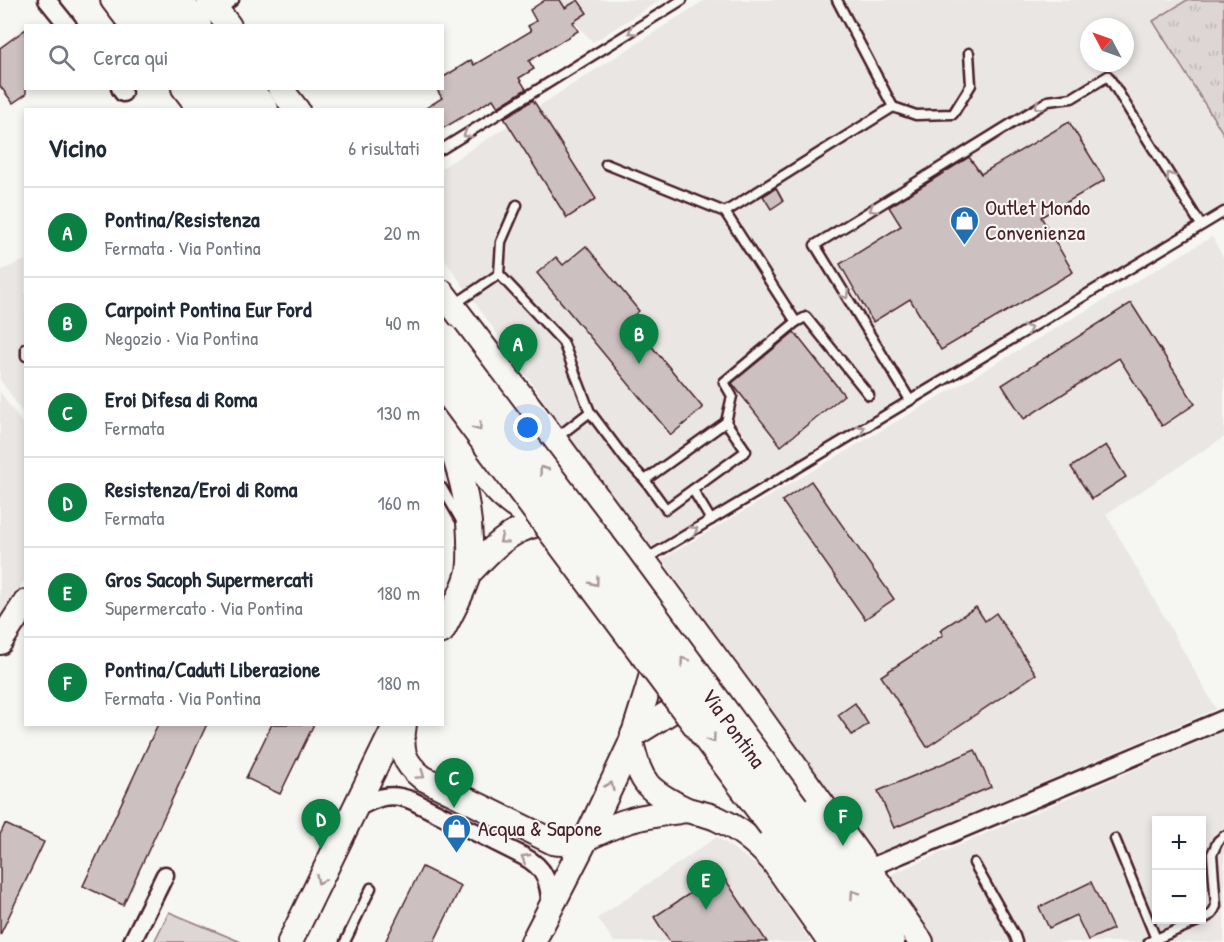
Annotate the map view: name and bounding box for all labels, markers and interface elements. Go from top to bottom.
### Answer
north arrow [1080,18,1134,72]
search box [24,24,444,90]
one-way arrow [628,24,639,35]
icon: search [45,41,78,74]
text: Cerca qui [93,42,168,72]
one-way arrow [1034,99,1044,111]
one-way arrow [463,127,473,139]
text: Vicino [48,130,107,165]
text: 6 risultati [348,134,420,161]
one-way arrow [1166,172,1178,182]
place label: Outlet Mondo Convenienza [985,192,1090,247]
one-way arrow [869,202,879,214]
text: Pontina/Resistenza [105,204,260,234]
shop icon: Outlet Mondo Convenienza [948,204,980,246]
text: A [63,219,72,246]
text: 20 m [383,219,420,246]
text: Fermata · Via Pontina [105,234,261,261]
one-way arrow [838,289,849,299]
text: Carpoint Pontina Eur Ford [105,294,312,324]
text: B [62,309,73,336]
text: 40 m [385,309,420,336]
pin: B [620,314,658,364]
text: Negozio · Via Pontina [105,324,258,351]
pin: A [498,324,538,374]
one-way arrow [1022,325,1032,336]
text: Eroi Difesa di Roma [105,384,257,414]
text: C [62,399,73,426]
text: 130 m [377,399,420,426]
your location [513,413,542,442]
text: Fermata [105,414,164,441]
one-way arrow [470,420,481,431]
one-way arrow [855,425,865,437]
one-way arrow [539,466,550,477]
text: Resistenza/Eroi di Roma [105,474,297,504]
text: D [63,489,72,516]
text: 160 m [378,489,420,516]
text: Fermata [105,504,164,531]
one-way arrow [688,526,698,537]
one-way arrow [499,532,510,543]
text: Gros Sacoph Supermercati [105,564,314,594]
one-way arrow [588,576,599,587]
text: E [63,579,72,606]
text: 180 m [377,579,420,606]
text: Supermercato · Via Pontina [105,594,303,621]
text: Pontina/Caduti Liberazione [105,654,320,684]
one-way arrow [680,656,691,667]
text: F [64,669,71,696]
text: 180 m [377,669,420,696]
street label: Via Pontina [695,682,773,774]
text: Fermata · Via Pontina [105,684,261,711]
one-way arrow [704,732,715,743]
pin: C [434,758,474,808]
one-way arrow [415,768,426,779]
one-way arrow [603,782,615,793]
pin: F [824,796,862,846]
pin: D [302,800,340,849]
shop icon: Acqua & Sapone [441,812,473,854]
place label: Acqua & Sapone [478,813,603,843]
map controls [1152,816,1206,924]
button: + [1152,816,1206,870]
one-way arrow [521,854,531,865]
pin: E [686,860,726,910]
button: − [1152,870,1206,924]
one-way arrow [316,874,327,885]
one-way arrow [850,890,861,901]

